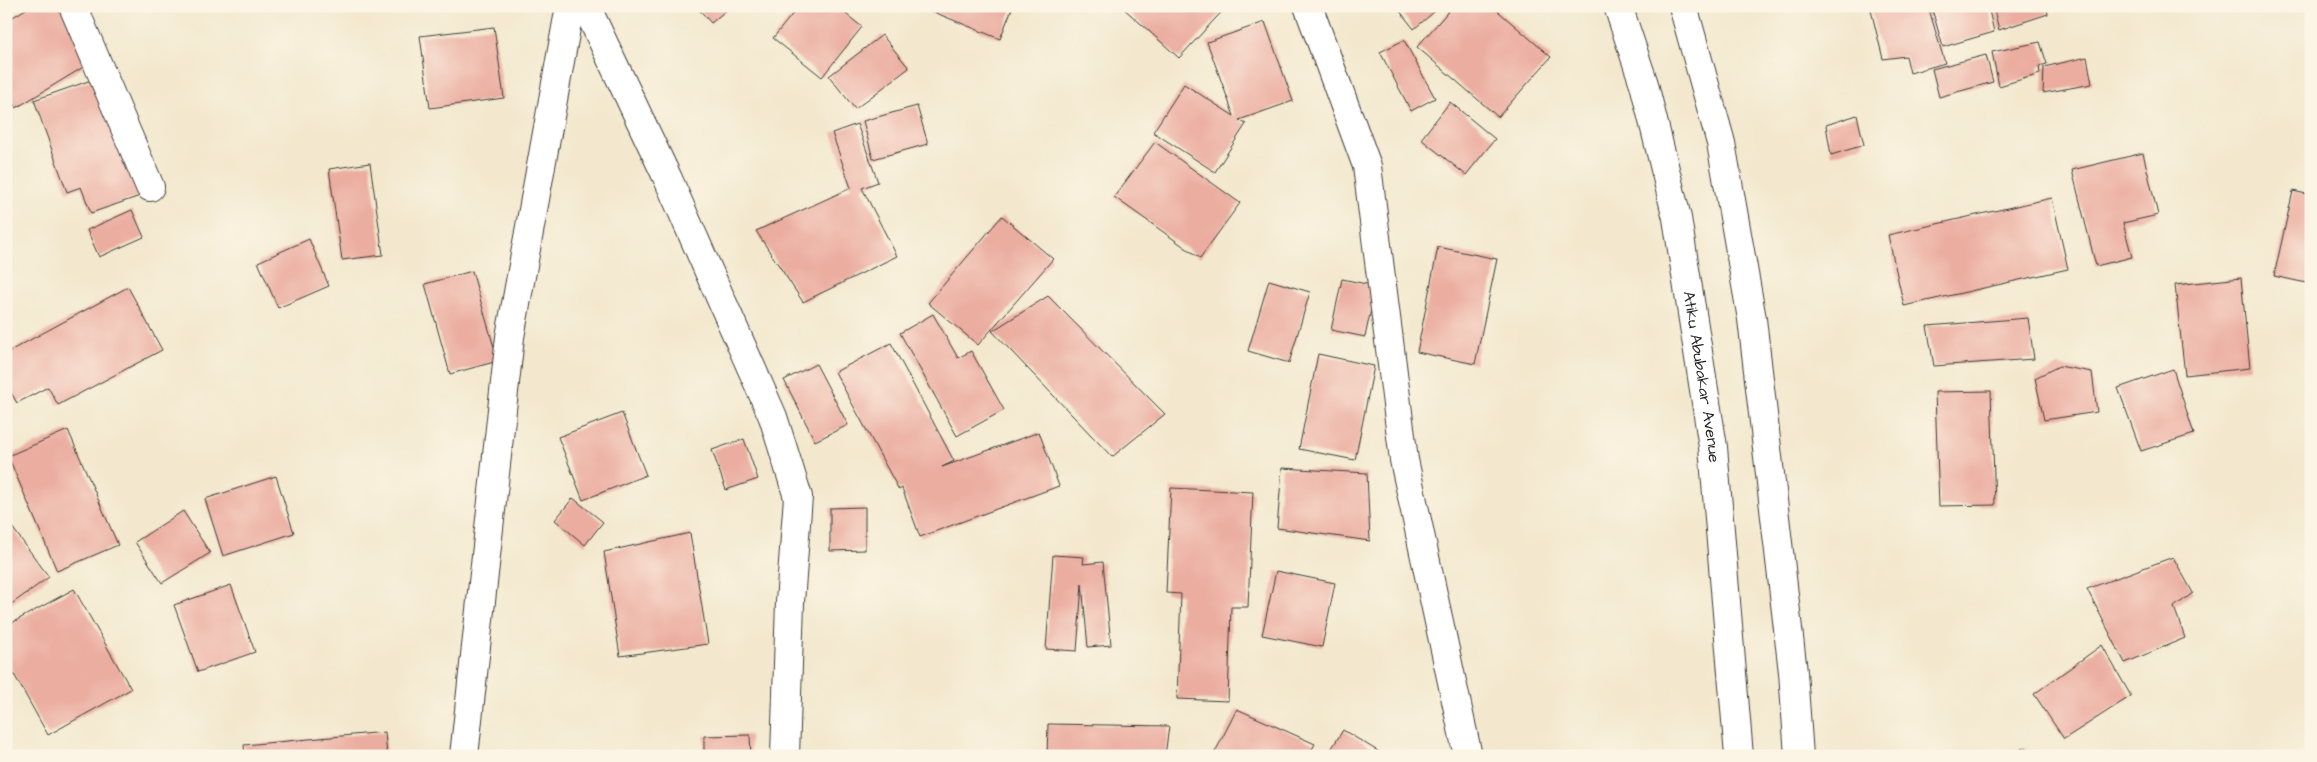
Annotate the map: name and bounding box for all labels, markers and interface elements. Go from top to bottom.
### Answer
street label: Atiku Abubakar Avenue [1678,290,1725,464]

